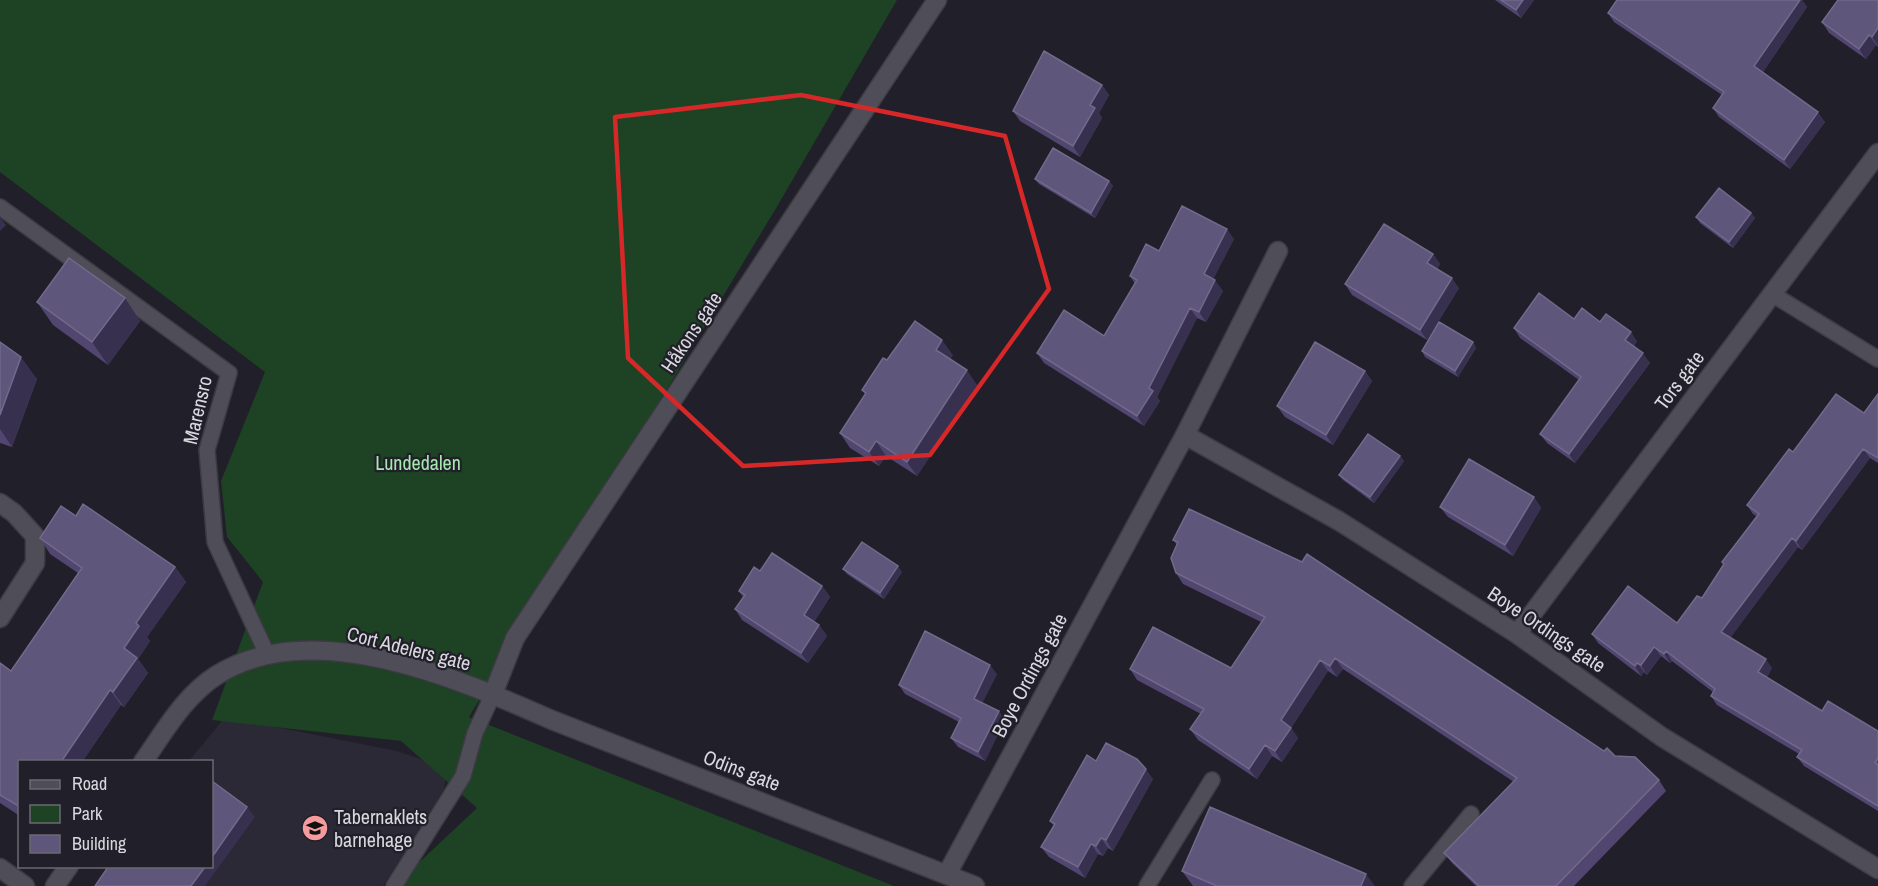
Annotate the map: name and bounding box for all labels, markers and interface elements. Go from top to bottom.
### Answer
street label: Håkons gate [654,286,728,378]
street label: Tors gate [1648,345,1710,415]
street label: Marensro [176,373,218,447]
park label: Lundedalen [375,449,461,476]
street label: Boye Ordings gate [1483,580,1611,678]
street label: Boye Ordings gate [985,608,1073,742]
street label: Cort Adelers gate [344,620,474,676]
street label: Odins gate [700,743,784,797]
legend [18,760,213,868]
text: Road [72,771,107,796]
text: Park [72,801,103,826]
place label: Tabernaklets barnehage [334,803,427,853]
school or university icon: Tabernaklets barnehage [300,813,330,843]
text: Building [72,831,127,856]

